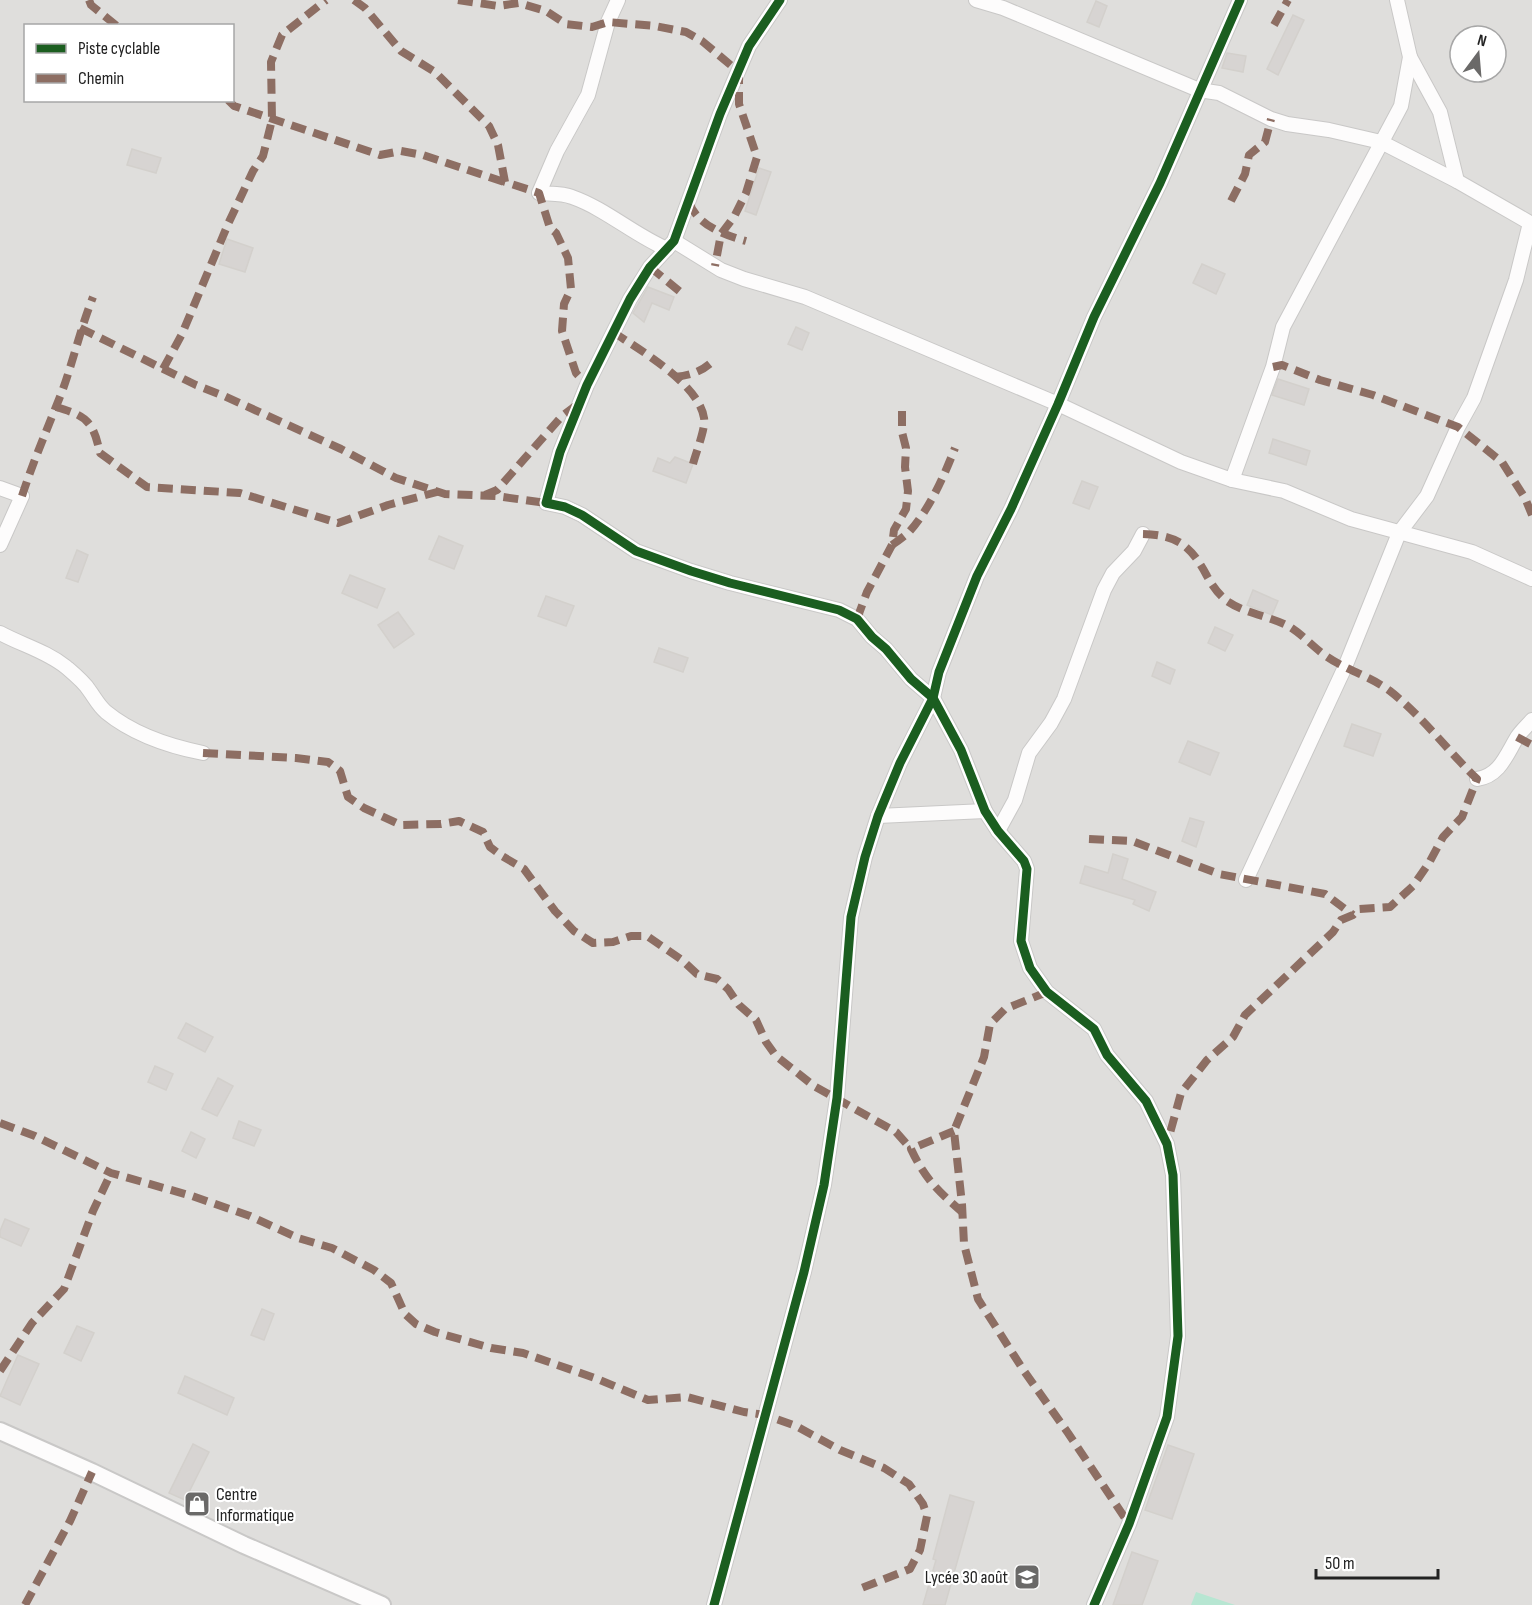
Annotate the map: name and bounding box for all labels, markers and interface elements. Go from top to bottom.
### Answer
legend [24,24,234,102]
north arrow [1448,24,1508,84]
text: N [1475,31,1488,51]
text: Piste cyclable [78,38,160,59]
text: Chemin [78,68,124,89]
place label: Centre Informatique [216,1484,294,1526]
shop icon: Centre Informatique [182,1489,212,1519]
scale bar [1316,1542,1438,1580]
text: 50 m [1325,1553,1355,1574]
school or university icon: Lycée 30 août [1012,1562,1042,1592]
place label: Lycée 30 août [925,1567,1009,1588]

